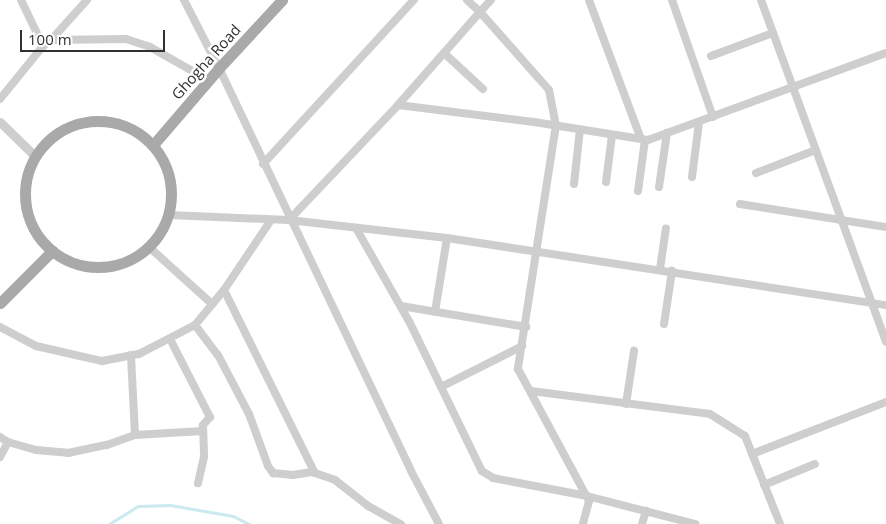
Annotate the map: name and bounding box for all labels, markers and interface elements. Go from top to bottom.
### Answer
scale bar [22,20,168,52]
street label: Ghogha Road [168,21,244,103]
text: 100 m [28,29,72,49]

